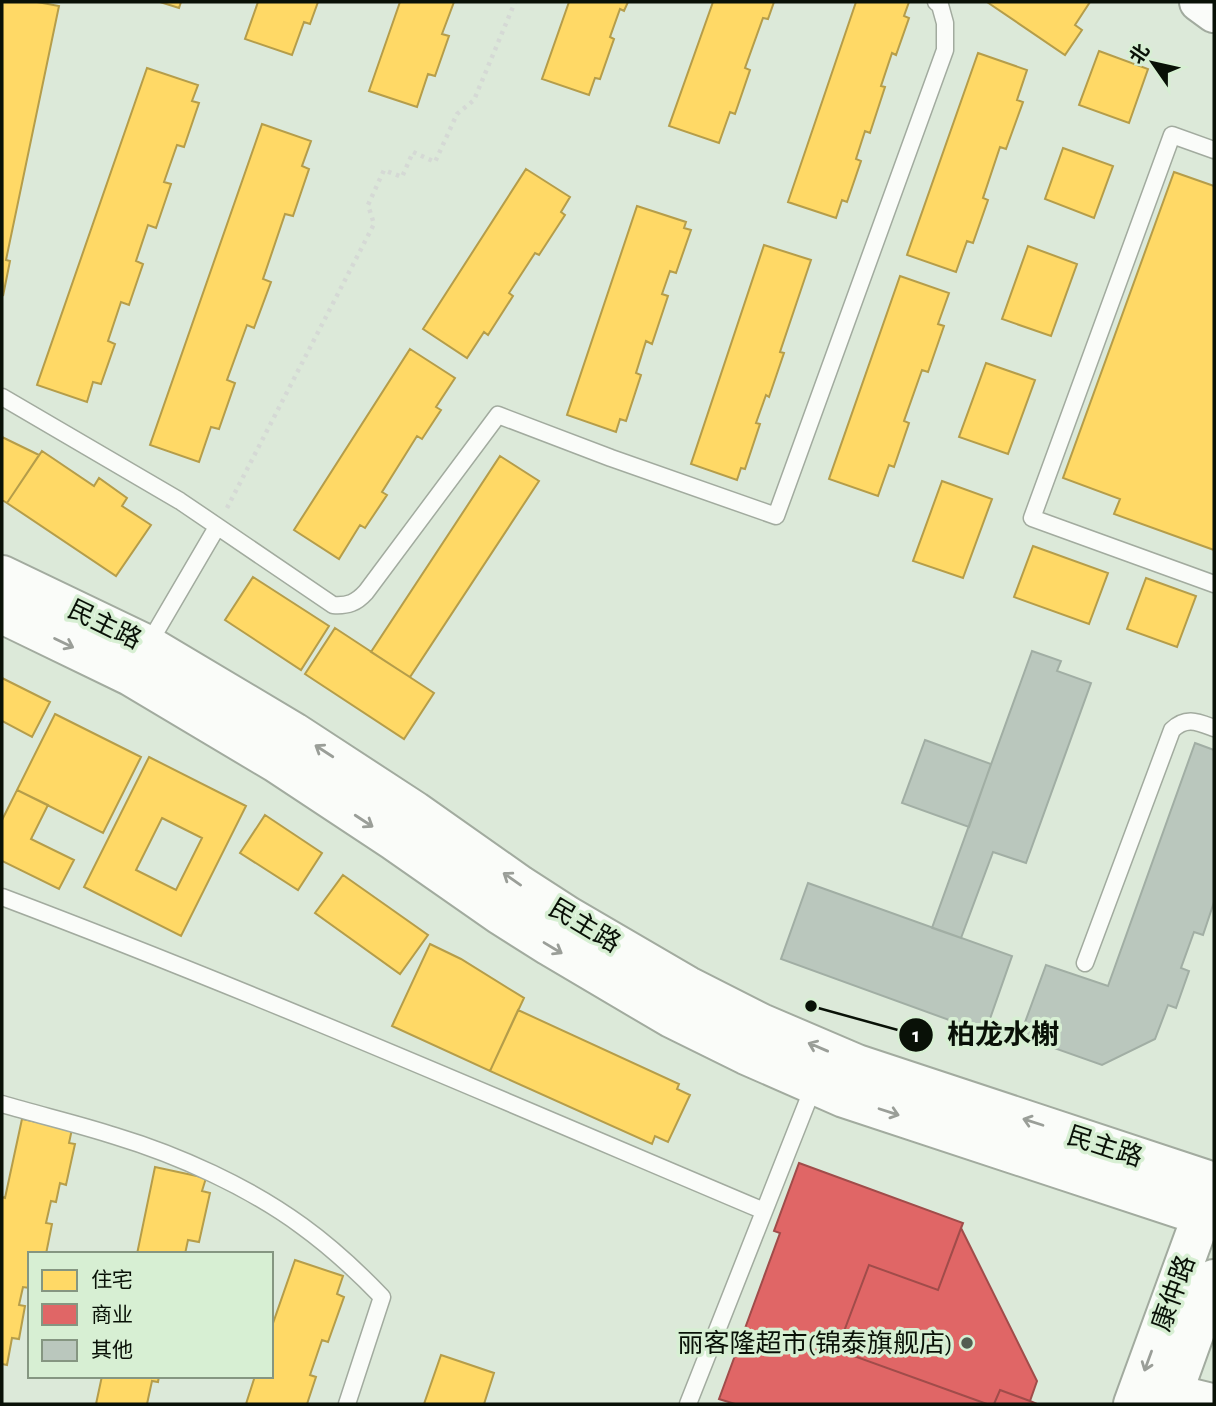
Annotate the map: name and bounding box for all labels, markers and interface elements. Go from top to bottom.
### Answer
north arrow [1118,28,1188,98]
text: 北 [1126,41,1153,68]
street label: 民主路 [64,595,146,654]
one-way arrow [53,636,74,650]
one-way arrow [314,744,334,758]
one-way arrow [354,814,374,828]
one-way arrow [503,872,522,886]
street label: 民主路 [544,894,625,957]
one-way arrow [542,942,562,956]
callout: 柏龙水榭 [898,1010,1073,1059]
text: 柏龙水榭 [947,1020,1059,1050]
text: 1 [912,1025,920,1046]
one-way arrow [808,1040,829,1053]
one-way arrow [877,1107,899,1119]
one-way arrow [1022,1115,1044,1128]
street label: 民主路 [1064,1122,1146,1171]
legend [28,1252,273,1378]
street label: 康仲路 [1147,1252,1199,1334]
text: 住宅 [91,1269,133,1291]
text: 商业 [91,1304,133,1326]
place label: 丽客隆超市(锦泰旗舰店) [678,1329,953,1357]
marker: 丽客隆超市(锦泰旗舰店) [959,1335,975,1351]
text: 其他 [91,1339,133,1361]
one-way arrow [1141,1350,1154,1372]

